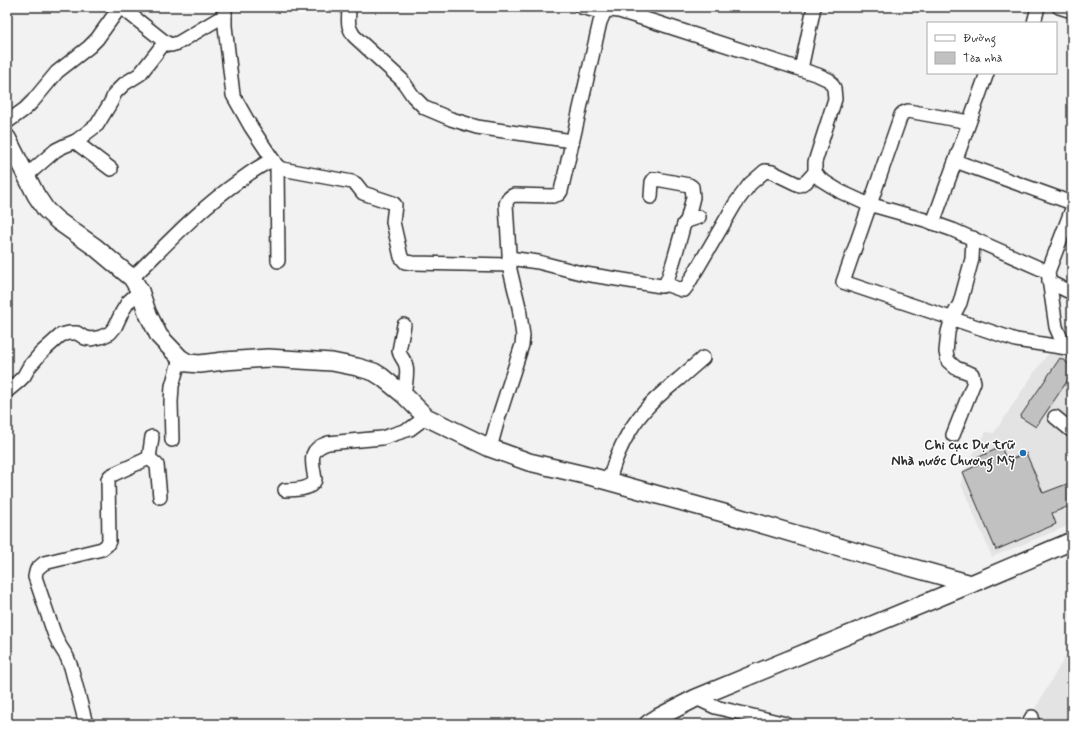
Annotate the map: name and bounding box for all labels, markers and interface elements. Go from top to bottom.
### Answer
legend [927,22,1057,74]
text: Đường [963,31,996,48]
text: Tòa nhà [963,51,1003,67]
place label: Chi cục Dự trữ Nhà nước Chương Mỹ [891,436,1015,473]
marker: Chi cục Dự trữ Nhà nước Chương Mỹ [1018,448,1028,458]

